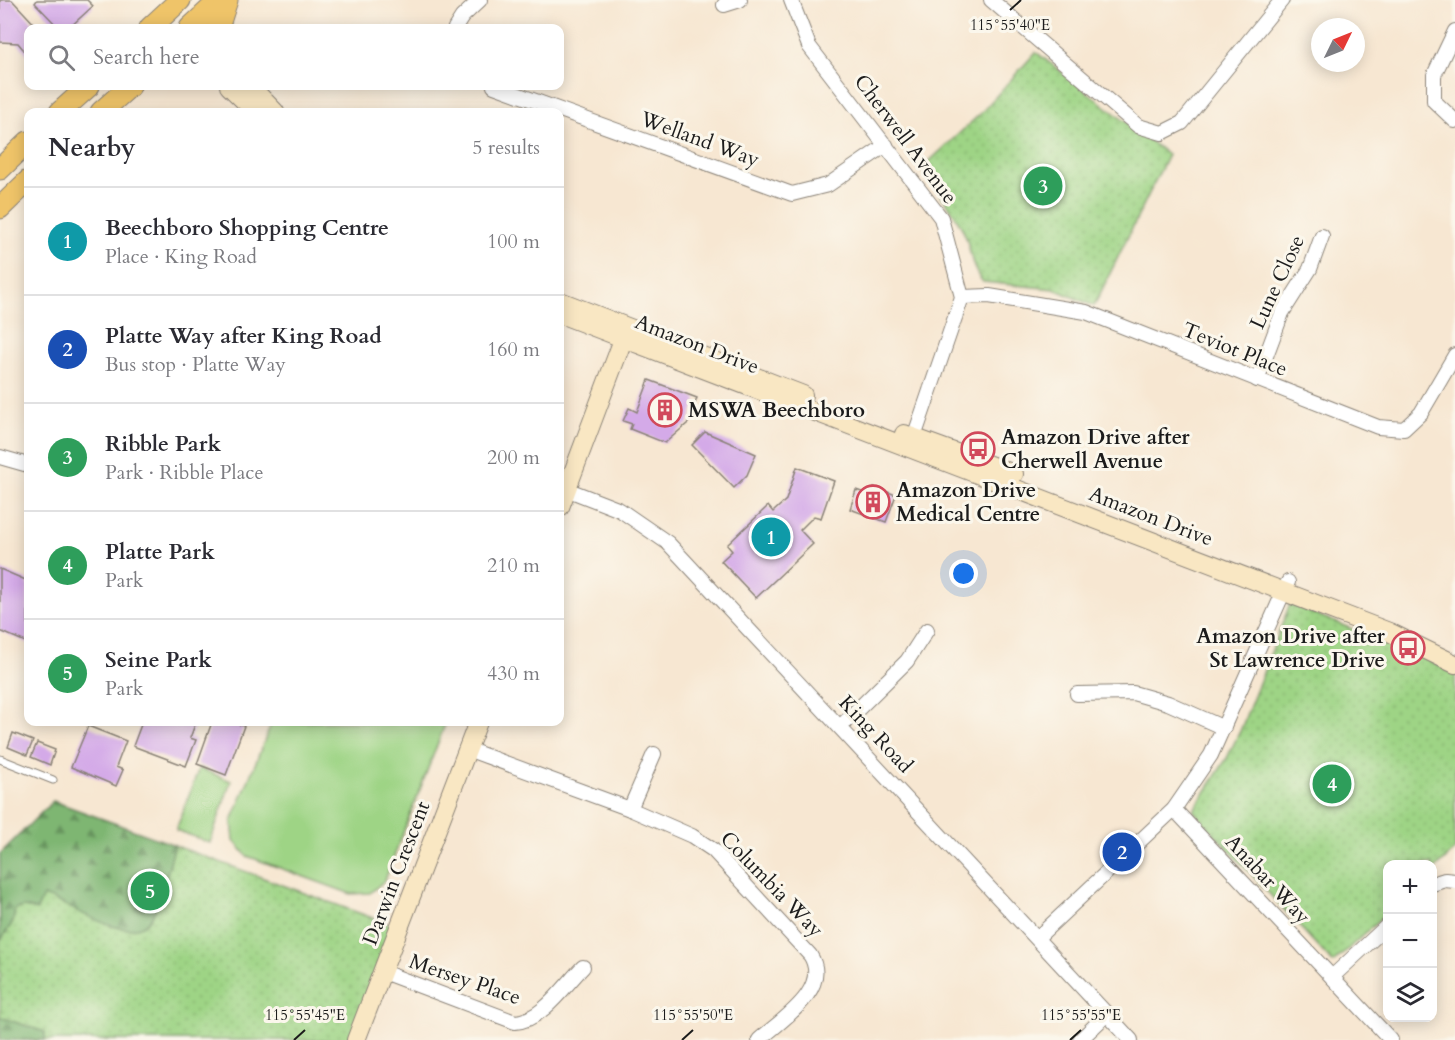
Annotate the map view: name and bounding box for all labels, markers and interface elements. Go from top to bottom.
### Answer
text: 115°55'40"E [970,15,1050,35]
north arrow [1311,18,1365,72]
search box [24,24,564,90]
icon: search [45,41,78,74]
text: Search here [93,42,200,72]
street label: Cherwell Avenue [847,68,964,210]
street label: Welland Way [635,104,763,174]
text: Nearby [48,130,136,165]
text: 5 results [472,134,540,161]
pin: 3 [1024,164,1062,208]
text: Beechboro Shopping Centre [105,213,389,243]
text: 1 [62,228,73,255]
text: 100 m [487,228,540,255]
street label: Lune Close [1243,230,1312,334]
text: Place · King Road [105,243,257,270]
street label: Amazon Drive [631,307,763,381]
street label: Teviot Place [1178,315,1292,384]
text: Platte Way after King Road [105,321,382,351]
text: 2 [62,336,73,363]
text: 160 m [487,336,540,363]
text: Bus stop · Platte Way [105,351,286,378]
building icon: MSWA Beechboro [647,392,683,428]
place label: MSWA Beechboro [688,396,865,425]
place label: Amazon Drive after Cherwell Avenue [1001,423,1190,476]
text: Ribble Park [105,429,221,459]
bus stop icon: Amazon Drive after Cherwell Avenue [960,431,996,467]
text: 3 [62,444,73,471]
text: 200 m [487,444,540,471]
text: Park · Ribble Place [105,459,264,486]
place label: Amazon Drive Medical Centre [896,476,1040,529]
street label: Amazon Drive [1085,479,1217,553]
building icon: Amazon Drive Medical Centre [855,484,891,520]
pin: 1 [752,514,790,560]
text: Platte Park [105,537,215,567]
text: 4 [62,552,73,579]
text: 210 m [487,552,540,579]
your location [949,559,978,588]
text: Park [105,567,143,594]
place label: Amazon Drive after St Lawrence Drive [1196,622,1386,675]
bus stop icon: Amazon Drive after St Lawrence Drive [1390,630,1426,666]
text: Seine Park [105,645,212,675]
text: 5 [62,660,73,687]
text: 430 m [487,660,540,687]
text: Park [105,675,143,702]
street label: King Road [832,689,919,780]
pin: 4 [1312,762,1352,806]
street label: Darwin Crescent [356,797,437,949]
street label: Columbia Way [714,825,830,944]
street label: Anabar Way [1219,828,1317,931]
pin: 2 [1102,830,1142,874]
map controls [1383,860,1437,1022]
button: + [1383,860,1437,914]
pin: 5 [130,868,170,914]
button: − [1383,914,1437,968]
street label: Mersey Place [405,947,525,1012]
button: layers [1383,968,1437,1022]
text: 115°55'45"E [265,1005,345,1025]
text: 115°55'50"E [653,1005,733,1025]
text: 115°55'55"E [1041,1005,1121,1025]

